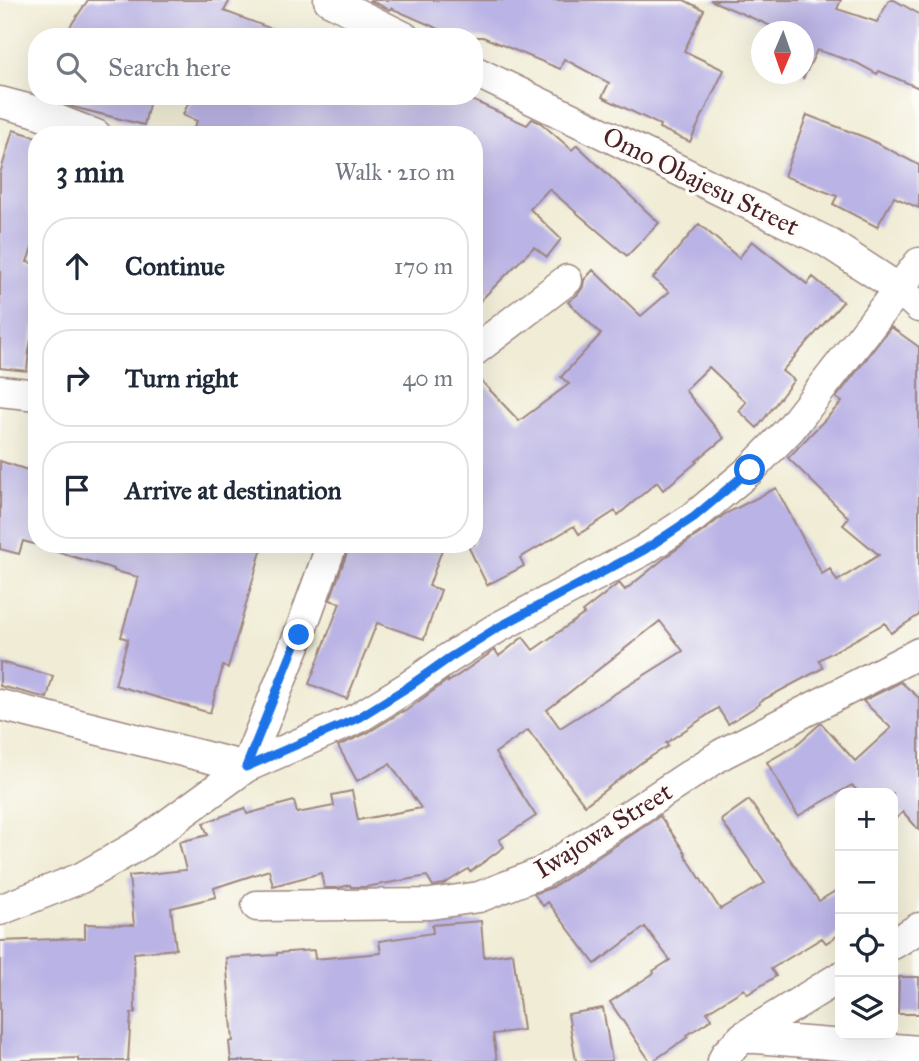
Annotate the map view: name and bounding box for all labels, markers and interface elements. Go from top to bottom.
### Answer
north arrow [751,21,814,84]
search box [28,28,483,105]
icon: search [52,48,90,86]
text: Search here [108,51,231,83]
street label: Omo Obajesu Street [598,120,804,242]
text: 3 min [56,154,124,190]
text: Walk · 210 m [335,158,455,186]
icon: ahead [58,247,96,285]
text: Continue [125,250,225,282]
text: 170 m [394,252,453,280]
icon: right [58,359,96,397]
text: Turn right [125,362,238,394]
text: 40 m [403,364,453,392]
route start [734,454,765,485]
icon: arrive [58,471,96,509]
text: Arrive at destination [125,474,342,506]
route end [283,619,314,650]
street label: Iwajowa Street [528,775,678,885]
map controls [835,788,898,1040]
button: + [835,788,898,851]
button: − [835,851,898,914]
button: locate [835,914,898,977]
button: layers [835,977,898,1040]

